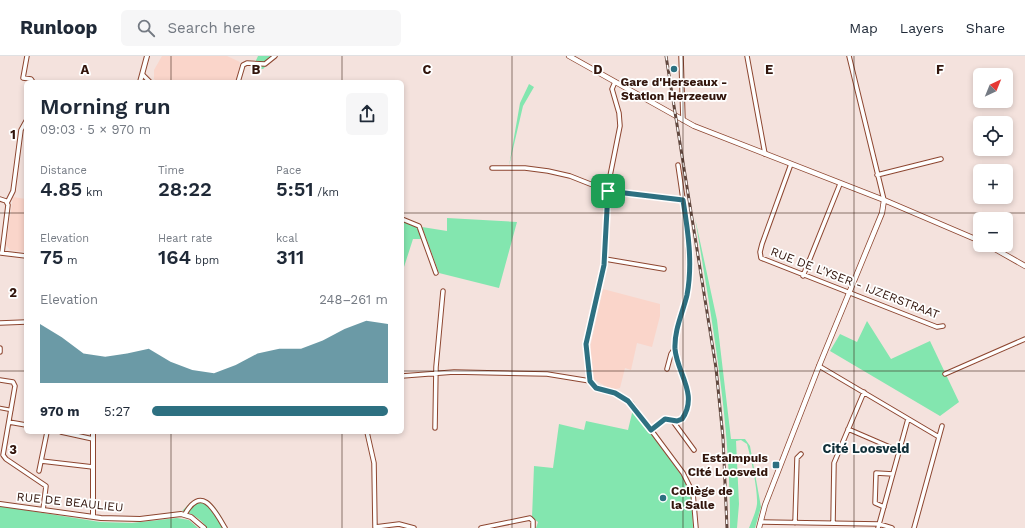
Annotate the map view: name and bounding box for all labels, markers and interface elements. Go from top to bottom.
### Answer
search box [121,10,401,46]
text: Runloop [20,16,97,39]
icon: search [135,17,157,39]
text: Search here [167,19,255,37]
text: Map [849,20,878,36]
text: Layers [900,20,944,36]
text: Share [966,20,1005,36]
text: A [81,62,90,77]
text: B [252,62,261,77]
text: C [423,62,432,77]
text: D [593,62,603,77]
text: E [765,62,773,77]
text: F [936,62,944,77]
marker: Gare d'Herseaux - Station Herzeeuw [669,64,679,74]
north arrow [973,68,1013,108]
map controls [973,68,1013,252]
place label: Gare d'Herseaux - Station Herzeeuw [621,75,727,103]
button: share [346,93,388,135]
text: Morning run [40,94,171,119]
button: locate [973,116,1013,156]
text: 09:03 · 5 × 970 m [40,122,151,137]
text: 1 [10,127,16,142]
text: Distance [40,164,87,177]
text: Time [158,164,184,177]
text: Pace [276,164,301,177]
button: + [973,164,1013,204]
pin [591,174,625,208]
text: 4.85 [40,177,82,201]
text: 28:22 [158,177,212,201]
text: 5:51 [276,177,314,201]
icon: arrive [597,180,619,202]
text: km [82,186,103,199]
text: /km [314,186,339,199]
button: − [973,212,1013,252]
text: Elevation [40,232,89,245]
text: Heart rate [158,232,212,245]
text: kcal [276,232,298,245]
street label: RUE DE L'YSER - IJZERSTRAAT [769,244,941,322]
text: 75 [40,245,63,269]
text: 164 [158,245,191,269]
text: 311 [276,245,304,269]
text: m [63,254,78,267]
text: bpm [191,254,219,267]
text: 2 [9,285,17,300]
text: Elevation [40,292,98,307]
text: 248–261 m [319,292,388,307]
text: 970 m [40,404,80,419]
text: 5:27 [104,404,130,419]
district label: Cité Loosveld [823,441,909,456]
text: 3 [9,442,17,457]
place label: Estaimpuis Cité Loosveld [688,451,769,479]
marker: Estaimpuis Cité Loosveld [771,460,781,470]
place label: Collège de la Salle [671,484,733,512]
street label: RUE DE BEAULIEU [16,489,124,515]
marker: Collège de la Salle [658,493,668,503]

